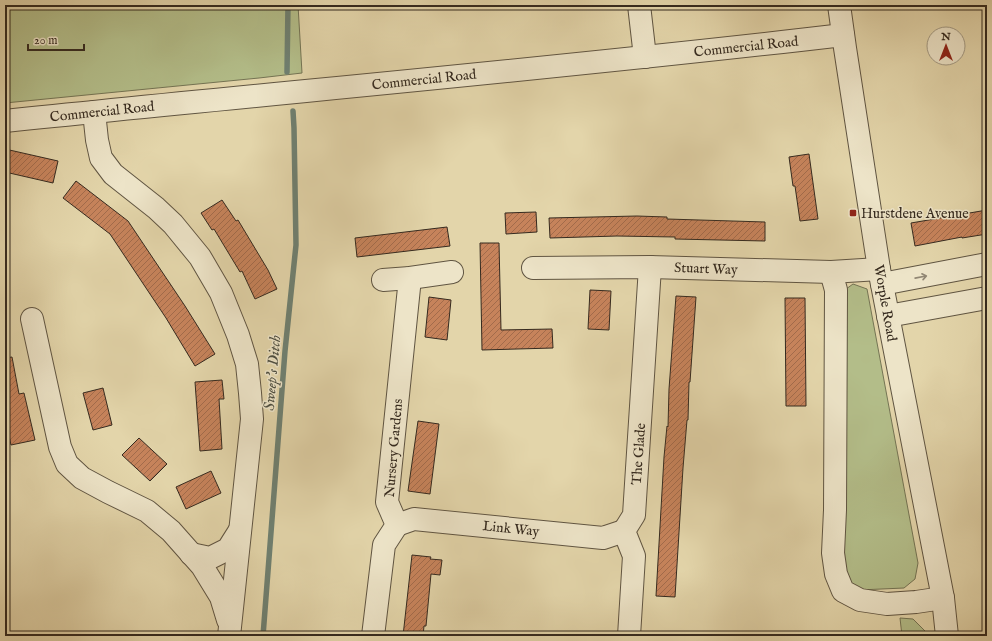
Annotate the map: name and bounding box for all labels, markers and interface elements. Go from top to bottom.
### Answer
scale bar [28,26,84,52]
north arrow [926,26,966,66]
text: N [940,30,951,44]
street label: Commercial Road [693,32,800,61]
text: 20 m [34,33,57,48]
street label: Commercial Road [371,65,478,94]
street label: Commercial Road [49,97,156,126]
place label: Hurstdene Avenue [861,205,969,223]
marker: Hurstdene Avenue [848,208,858,218]
street label: Stuart Way [674,259,738,279]
street label: Worple Road [869,263,901,344]
one-way arrow [914,273,927,281]
water label: Sweep's Ditch [260,334,285,412]
street label: Nursery Gardens [381,398,407,498]
street label: The Glade [628,422,650,486]
street label: Link Way [482,517,540,541]

